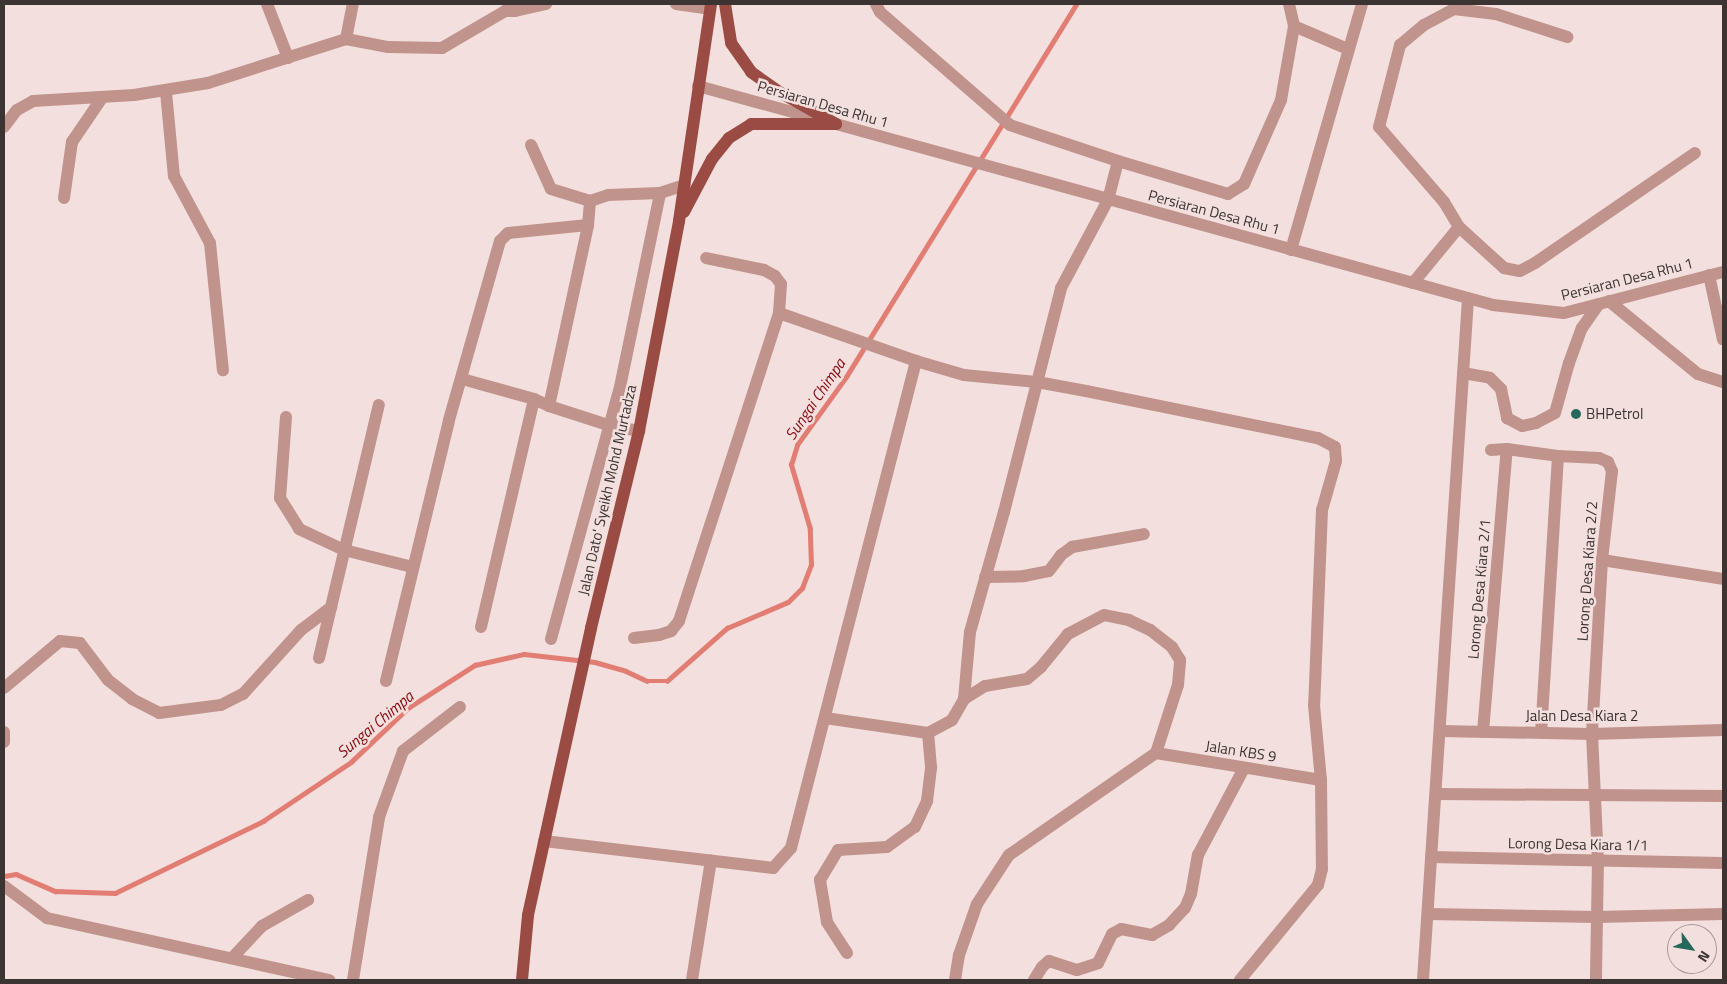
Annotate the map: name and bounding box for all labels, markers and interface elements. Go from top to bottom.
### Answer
street label: Persiaran Desa Rhu 1 [755,77,891,131]
street label: Persiaran Desa Rhu 1 [1146,186,1282,238]
street label: Persiaran Desa Rhu 1 [1559,254,1695,304]
water label: Sungai Chimpa [781,355,849,443]
street label: Jalan Dato' Syeikh Mohd Murtadza [574,383,640,597]
place label: BHPetrol [1586,405,1643,423]
marker: BHPetrol [1570,408,1582,420]
street label: Lorong Desa Kiara 2/2 [1573,500,1601,642]
street label: Lorong Desa Kiara 2/1 [1464,518,1494,660]
water label: Sungai Chimpa [333,686,417,762]
street label: Jalan Desa Kiara 2 [1526,707,1638,725]
street label: Jalan KBS 9 [1204,736,1278,766]
street label: Lorong Desa Kiara 1/1 [1508,834,1648,854]
north arrow [1667,924,1717,974]
text: N [1693,947,1716,966]

